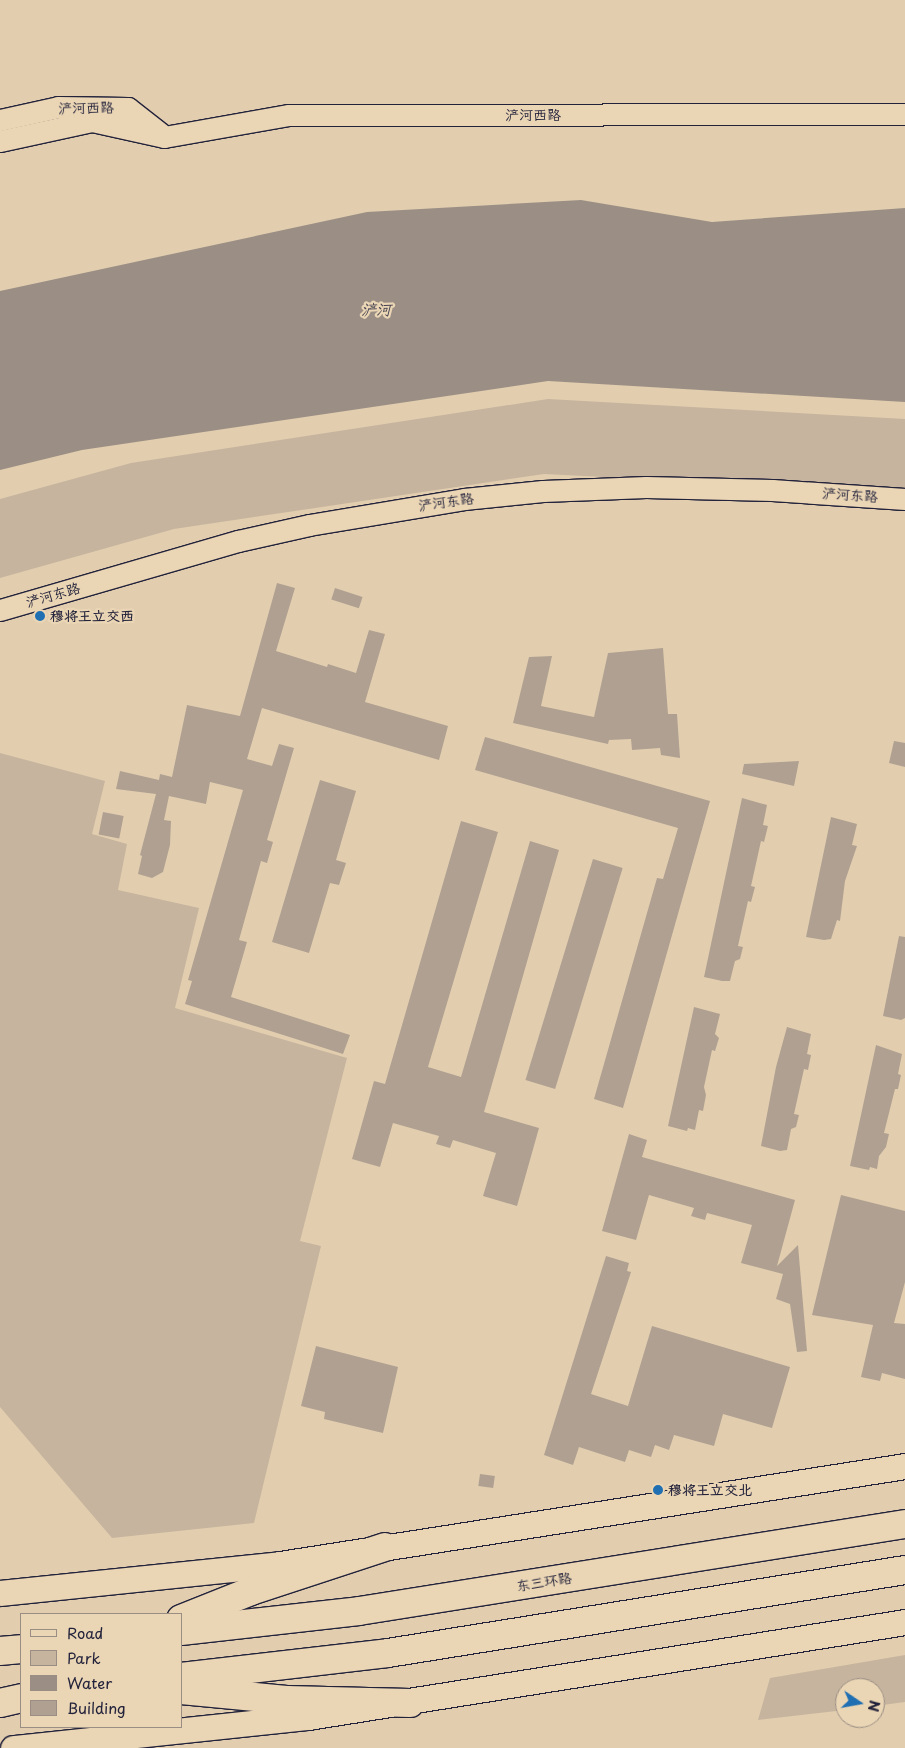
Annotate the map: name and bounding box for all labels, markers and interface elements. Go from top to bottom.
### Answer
street label: 浐河西路 [58,99,114,117]
street label: 浐河西路 [505,107,561,123]
water label: 浐河 [361,300,391,318]
street label: 浐河东路 [821,485,879,505]
street label: 浐河东路 [417,490,475,514]
street label: 浐河东路 [24,579,82,611]
place label: 穆将王立交西 [50,608,134,624]
marker: 穆将王立交西 [34,610,46,622]
place label: 穆将王立交北 [668,1482,752,1498]
marker: 穆将王立交北 [652,1484,664,1496]
street label: 东三环路 [515,1569,573,1595]
legend [20,1613,182,1728]
text: Road [67,1621,103,1644]
text: Park [67,1646,101,1669]
text: Water [67,1671,112,1694]
north arrow [835,1678,885,1728]
text: Building [67,1696,126,1719]
text: N [863,1698,886,1714]

